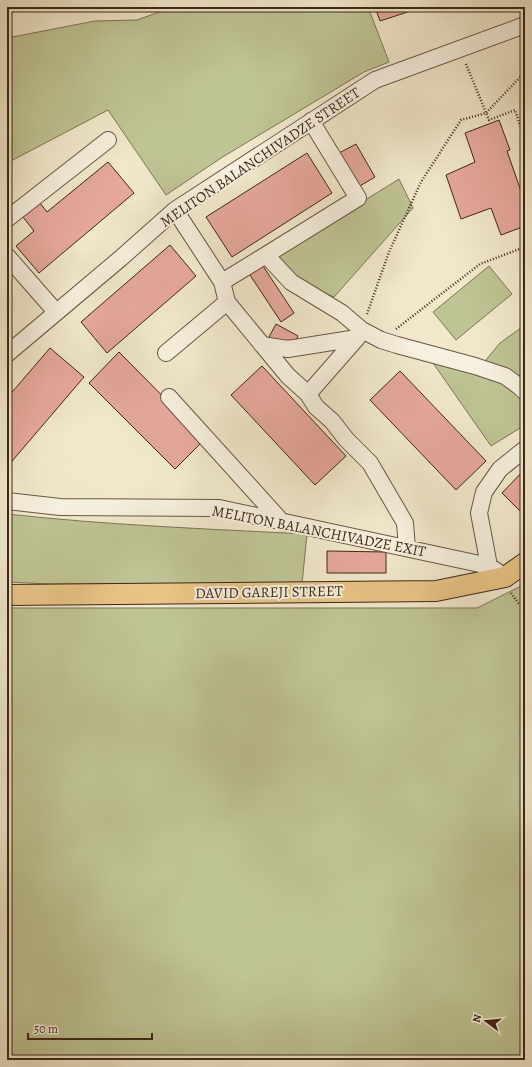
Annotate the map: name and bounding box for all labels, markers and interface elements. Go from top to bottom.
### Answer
street label: MELITON BALANCHIVADZE STREET [156,82,364,232]
street label: MELITON BALANCHIVADZE EXIT [210,500,429,562]
street label: DAVID GAREJI STREET [195,581,344,603]
north arrow [466,1001,506,1041]
text: N [469,1012,485,1024]
scale bar [28,1015,152,1041]
text: 50 m [34,1021,58,1037]

